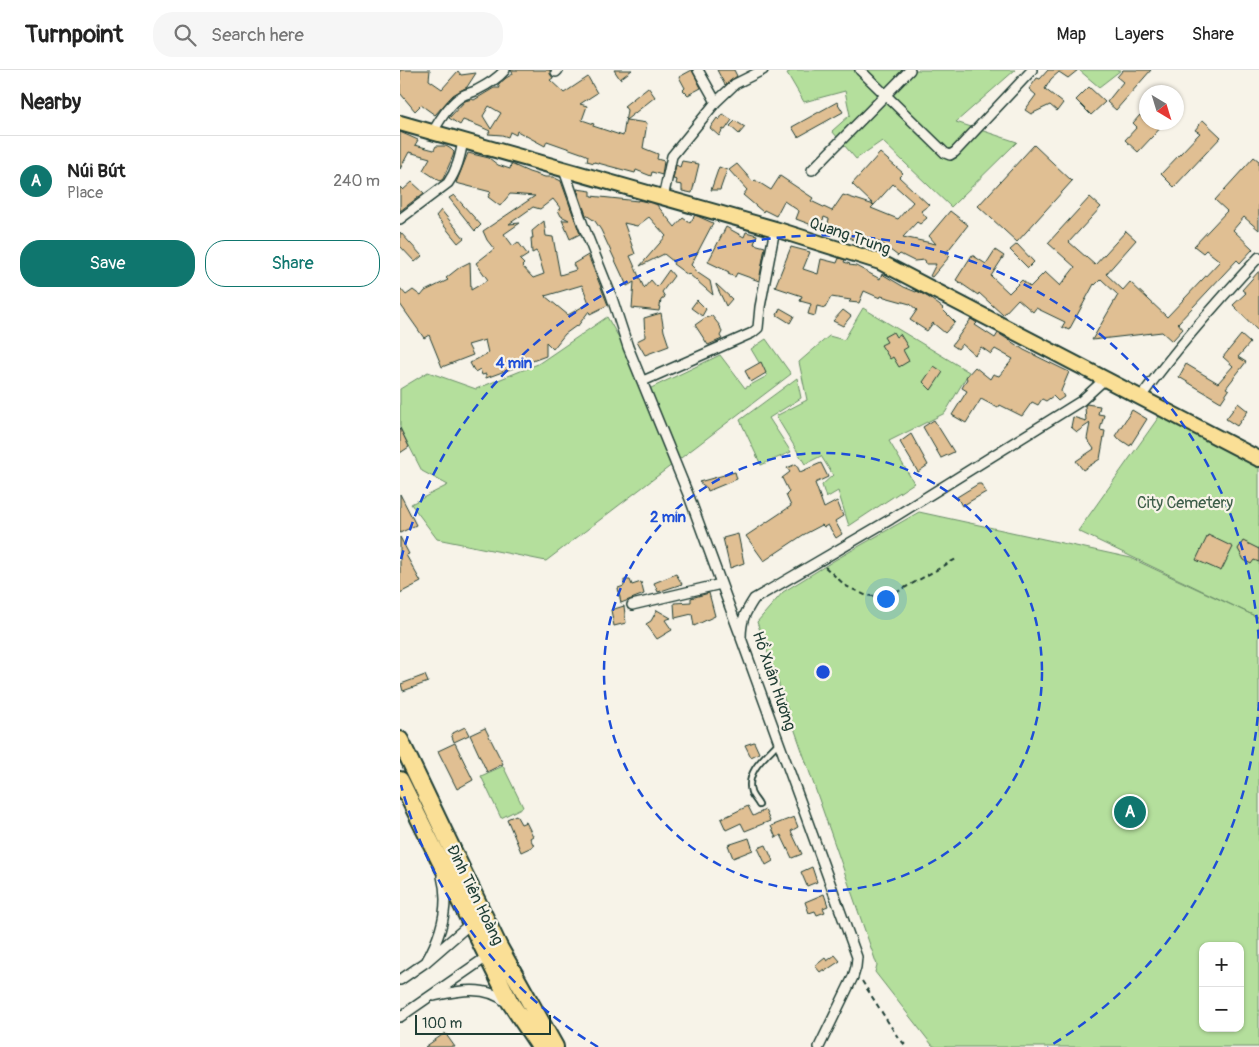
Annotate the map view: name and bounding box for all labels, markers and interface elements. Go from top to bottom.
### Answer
search box [153,12,503,57]
text: Turnpoint [25,20,123,49]
icon: search [171,21,199,49]
text: Search here [211,23,304,47]
text: Map [1057,23,1086,46]
text: Layers [1114,23,1164,46]
text: Share [1192,23,1234,46]
north arrow [1139,85,1184,130]
text: Nearby [20,89,81,116]
text: Núi Bút [67,159,125,183]
text: A [31,171,41,191]
text: 240 m [333,171,380,191]
text: Place [67,183,103,203]
street label: Quang Trung [807,213,893,259]
button: Save [20,240,195,287]
button: Share [205,240,380,287]
text: 4 min [496,354,533,373]
park label: City Cemetery [1137,493,1233,513]
text: 2 min [650,508,686,527]
your location [873,586,899,612]
street label: Hồ Xuân Hương [748,629,800,733]
centre of rings [814,663,832,681]
pin: A [1114,793,1146,831]
street label: Đinh Tiên Hoàng [442,841,508,949]
map controls [1199,942,1244,1032]
button: + [1199,942,1244,987]
button: − [1199,987,1244,1032]
scale bar [415,1012,551,1035]
text: 100 m [422,1015,462,1032]

